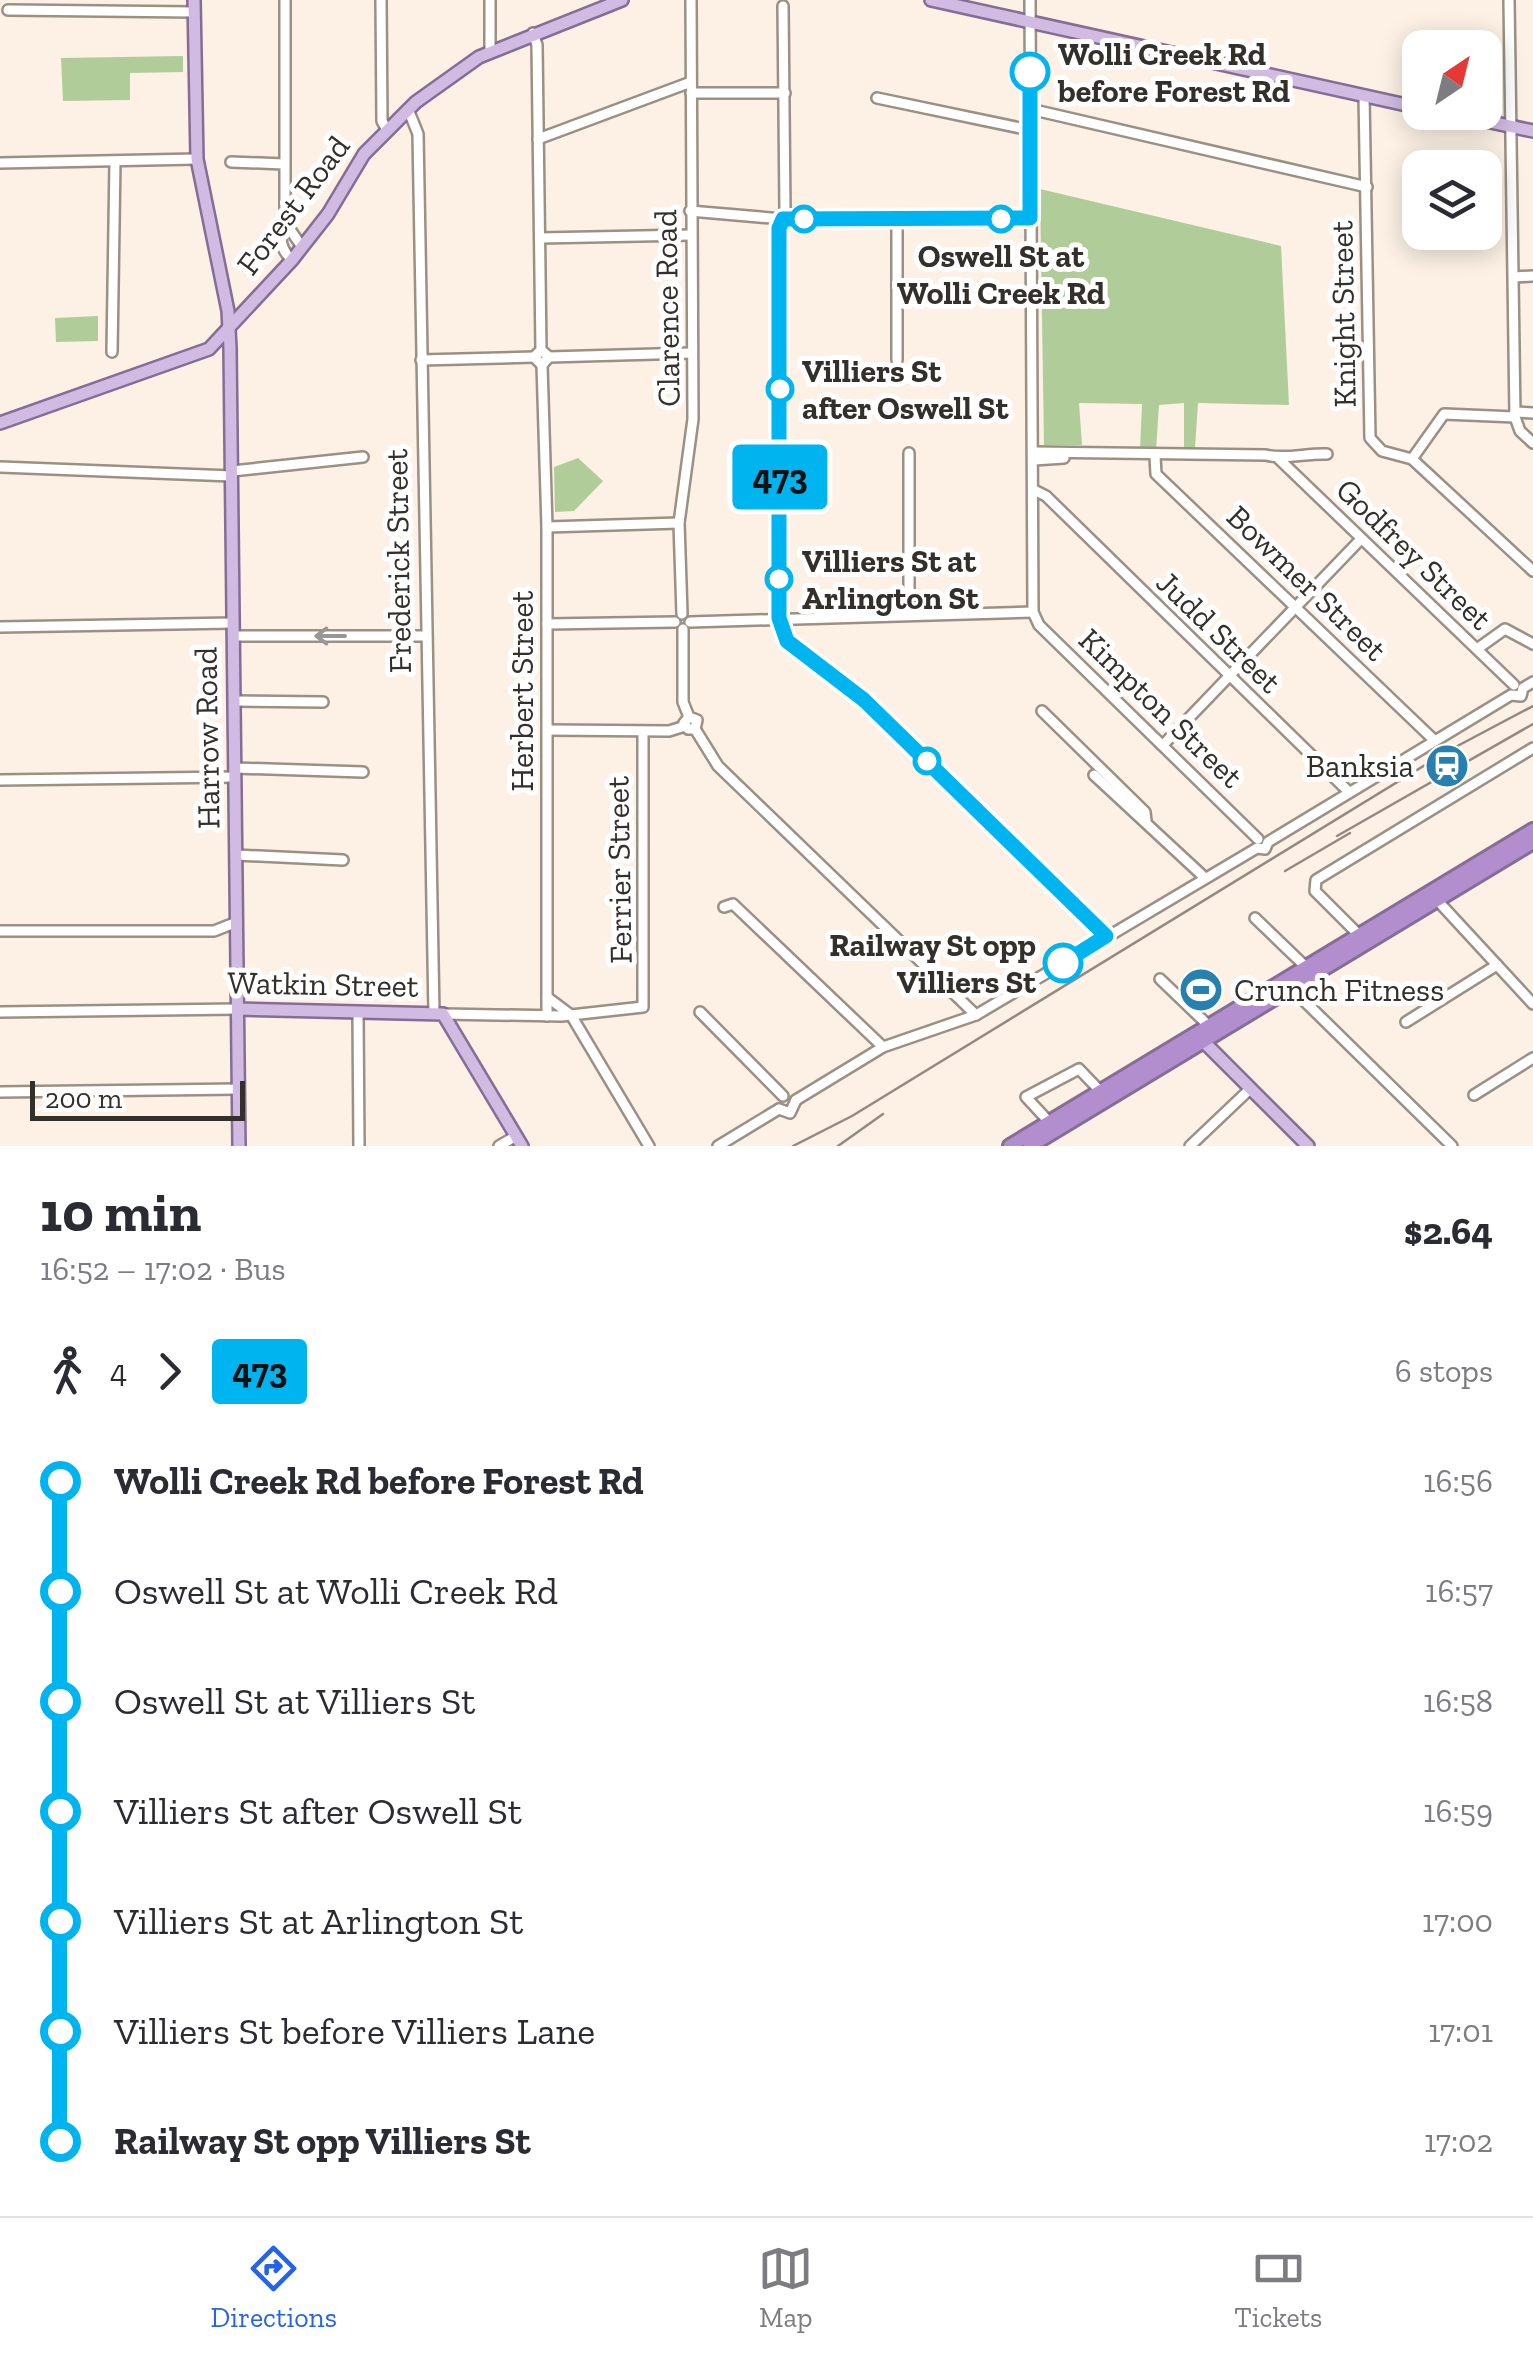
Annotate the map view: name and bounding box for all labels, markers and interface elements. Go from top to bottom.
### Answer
north arrow [1402,30,1502,130]
map controls [1402,30,1502,250]
place label: Wolli Creek Rd before Forest Rd [1057,35,1290,110]
marker: Wolli Creek Rd before Forest Rd [1011,53,1049,91]
street label: Forest Road [228,128,358,282]
button: layers [1402,150,1502,250]
unlabelled marker [791,206,817,232]
marker: Oswell St at Wolli Creek Rd [988,206,1014,232]
street label: Clarence Road [646,209,688,407]
street label: Knight Street [1322,220,1364,408]
place label: Oswell St at Wolli Creek Rd [897,237,1105,312]
place label: Villiers St after Oswell St [802,352,1009,427]
marker: Villiers St after Oswell St [767,376,793,402]
line badge: 473 [722,444,838,510]
street label: Frederick Street [377,448,419,673]
text: 473 [752,456,808,498]
street label: Godfrey Street [1328,470,1500,638]
street label: Bowmer Street [1219,497,1395,669]
place label: Villiers St at Arlington St [802,542,979,617]
street label: Judd Street [1149,563,1289,701]
marker: Villiers St at Arlington St [766,566,792,592]
street label: Herbert Street [503,590,541,791]
street label: Kimpton Street [1071,620,1251,796]
one-way arrow [314,626,346,646]
street label: Harrow Road [186,646,228,829]
station icon: Banksia [1424,743,1470,789]
place label: Banksia [1306,747,1414,785]
unlabelled marker [914,748,940,774]
street label: Ferrier Street [598,776,640,964]
place label: Railway St opp Villiers St [829,926,1036,1001]
marker: Railway St opp Villiers St [1044,944,1082,982]
street label: Watkin Street [227,963,419,1005]
sports icon: Crunch Fitness [1178,967,1224,1013]
place label: Crunch Fitness [1234,971,1444,1009]
scale bar [30,1076,245,1120]
text: 200 m [45,1082,122,1115]
text: 10 min [40,1179,201,1245]
text: $2.64 [1404,1208,1493,1254]
text: 16:52 – 17:02 · Bus [40,1250,286,1288]
icon: walk [40,1344,95,1399]
icon: forward [142,1344,197,1399]
text: 473 [232,1350,287,1392]
text: 4 [110,1352,127,1390]
text: 6 stops [1395,1352,1493,1390]
text: Wolli Creek Rd before Forest Rd [114,1458,644,1504]
text: 16:56 [1423,1462,1493,1500]
text: Oswell St at Wolli Creek Rd [114,1568,558,1614]
text: 16:57 [1425,1572,1493,1610]
text: Oswell St at Villiers St [114,1678,475,1724]
text: 16:58 [1423,1682,1493,1720]
text: Villiers St after Oswell St [114,1788,522,1834]
text: 16:59 [1423,1792,1493,1830]
text: Villiers St at Arlington St [114,1898,523,1944]
text: 17:00 [1422,1902,1493,1940]
text: Villiers St before Villiers Lane [114,2008,595,2054]
text: 17:01 [1428,2012,1493,2050]
text: Railway St opp Villiers St [114,2118,531,2164]
text: 17:02 [1424,2122,1493,2160]
tab: Directions [211,2241,337,2334]
tab: Map [758,2241,813,2334]
tab: Tickets [1234,2241,1322,2334]

